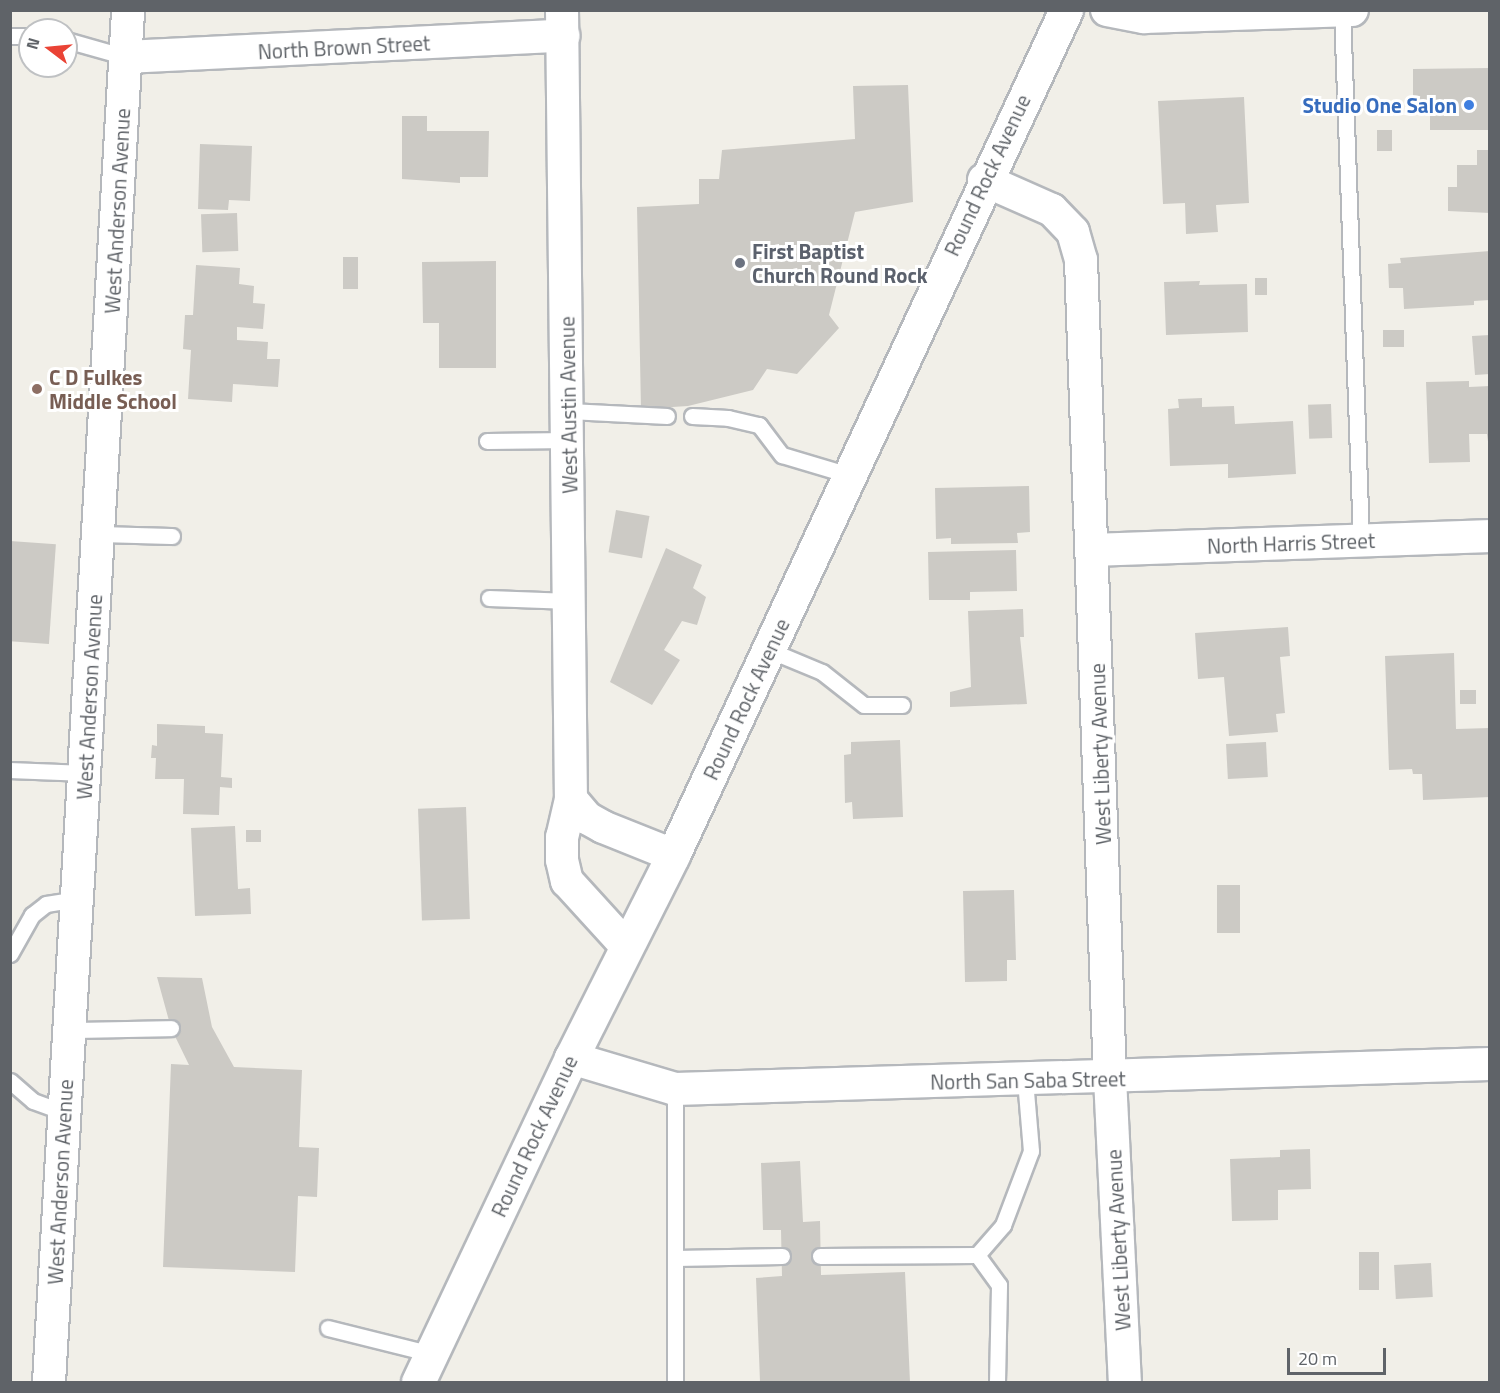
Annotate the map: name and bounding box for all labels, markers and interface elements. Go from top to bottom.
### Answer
north arrow [18,18,78,78]
street label: North Brown Street [257,30,431,64]
text: N [20,35,46,52]
street label: Round Rock Avenue [939,90,1035,260]
place label: Studio One Salon [1302,92,1457,118]
marker: Studio One Salon [1462,98,1476,112]
street label: West Anderson Avenue [99,108,135,314]
place label: First Baptist Church Round Rock [752,238,928,288]
marker: First Baptist Church Round Rock [733,256,747,270]
street label: West Austin Avenue [554,316,582,494]
place label: C D Fulkes Middle School [49,364,177,414]
marker: C D Fulkes Middle School [30,382,44,396]
street label: North Harris Street [1207,527,1375,559]
street label: West Anderson Avenue [71,594,107,800]
street label: Round Rock Avenue [698,614,794,784]
street label: West Liberty Avenue [1084,663,1116,845]
street label: Round Rock Avenue [486,1051,582,1221]
street label: North San Saba Street [930,1066,1126,1094]
street label: West Anderson Avenue [42,1079,78,1285]
street label: West Liberty Avenue [1101,1148,1135,1332]
scale bar [1290,1336,1389,1374]
text: 20 m [1298,1345,1337,1372]

